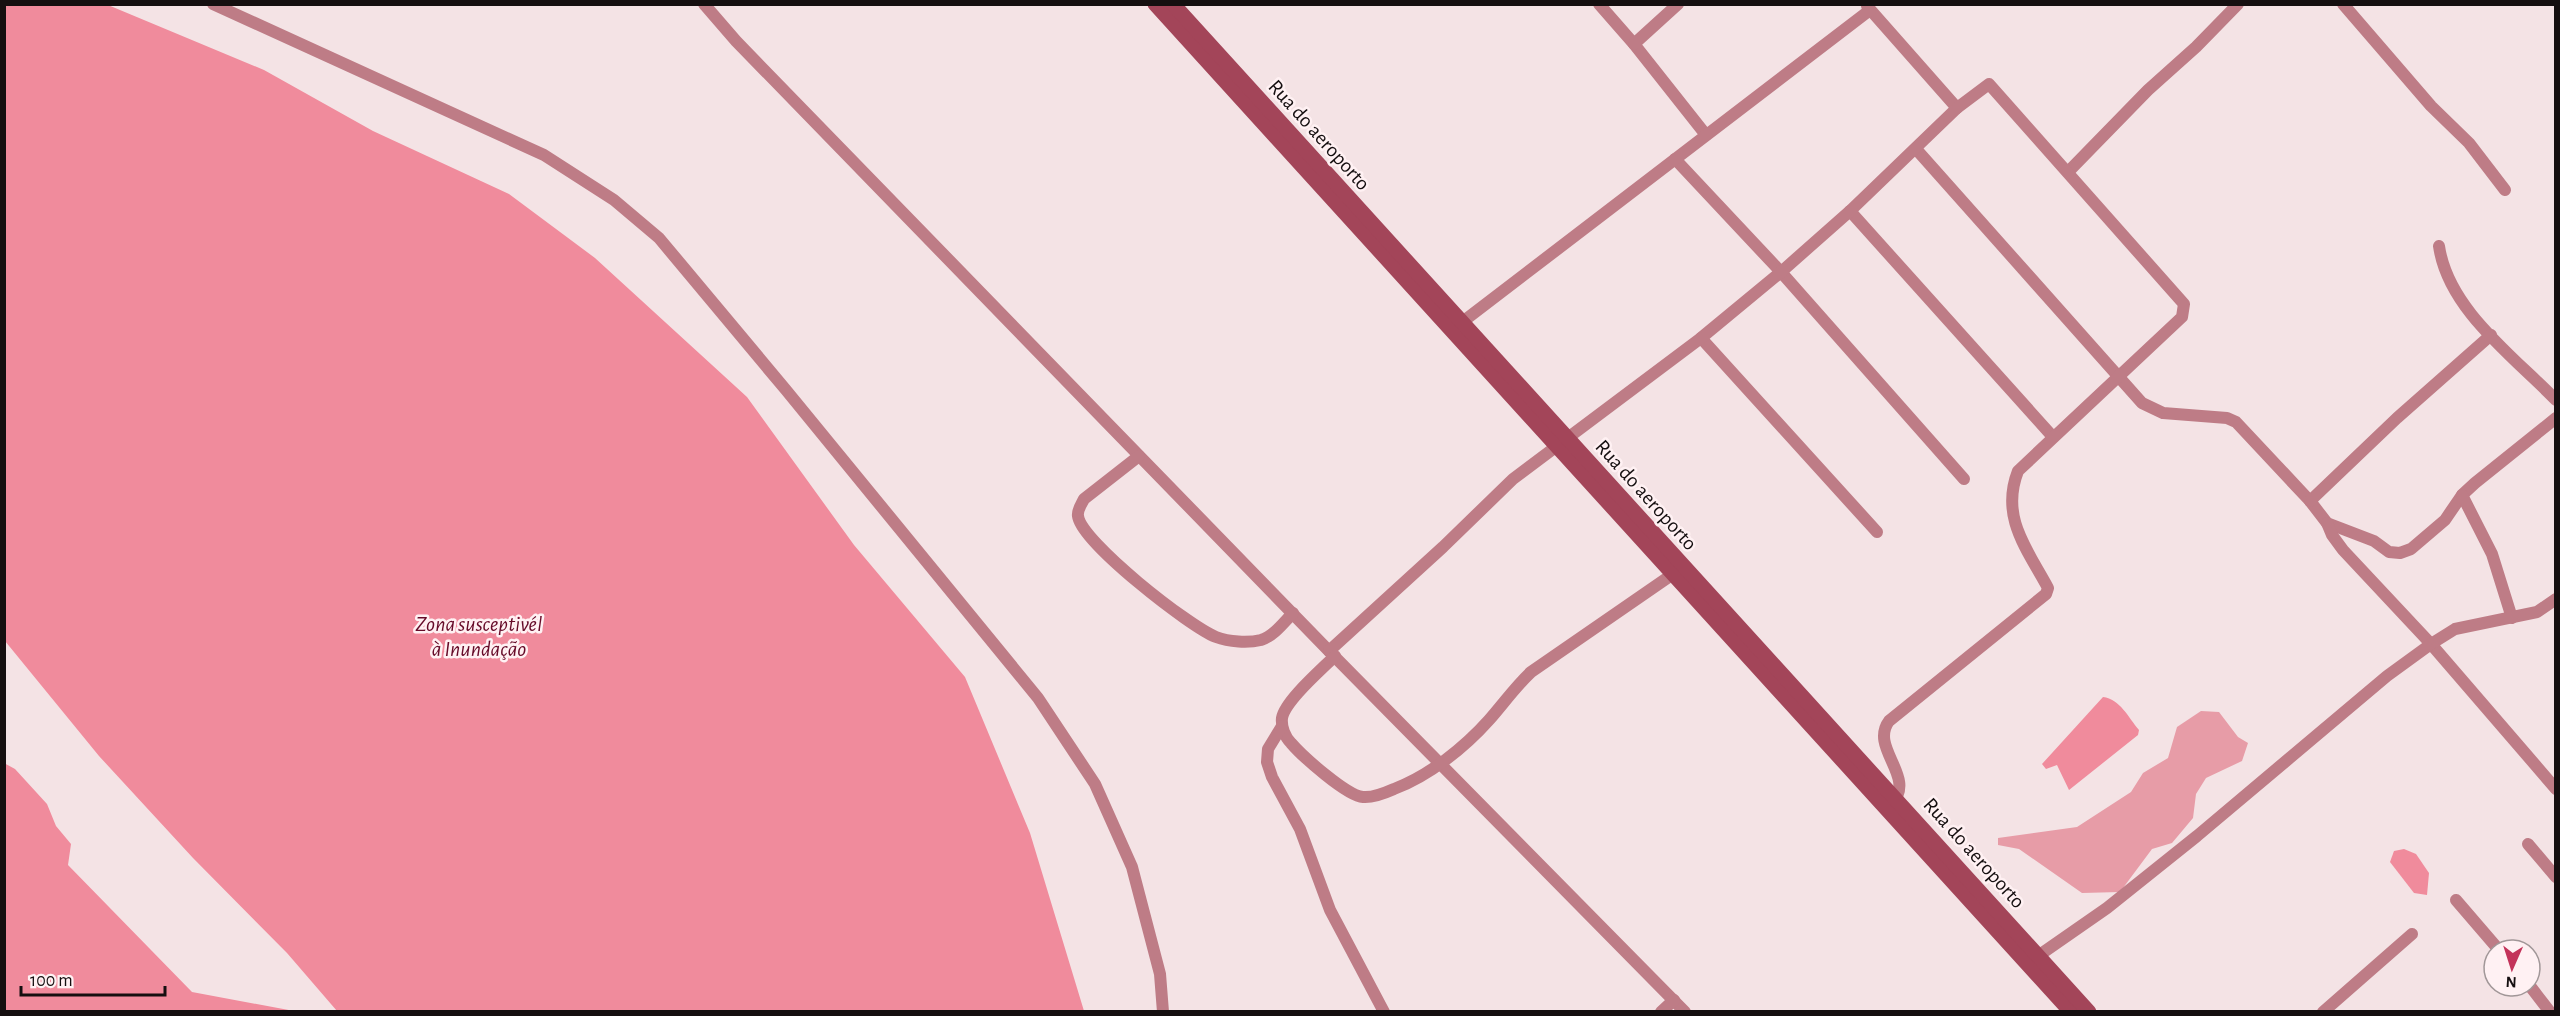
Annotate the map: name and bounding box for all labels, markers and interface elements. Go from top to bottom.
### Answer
street label: Rua do aeroporto [1264,76,1374,194]
street label: Rua do aeroporto [1591,436,1701,554]
water label: Zona susceptivél à Inundação [416,613,542,660]
street label: Rua do aeroporto [1919,794,2029,912]
north arrow [2482,938,2542,998]
scale bar [21,959,165,997]
text: 100 m [30,972,73,990]
text: N [2505,974,2517,990]

